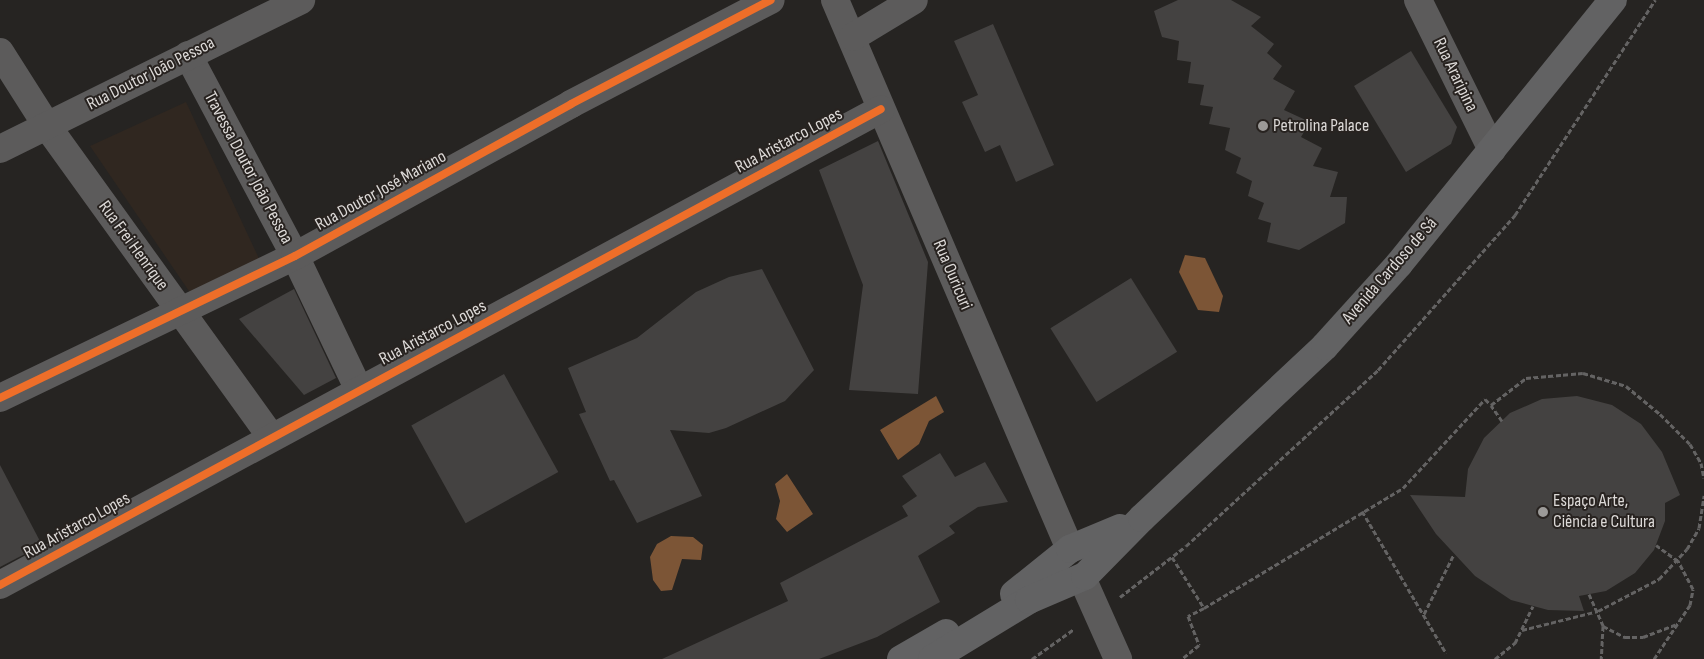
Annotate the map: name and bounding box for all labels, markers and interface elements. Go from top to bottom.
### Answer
street label: Rua Doutor João Pessoa [83,32,219,116]
street label: Rua Araripina [1428,35,1482,115]
street label: Travessa Doutor João Pessoa [199,88,297,248]
street label: Rua Aristarco Lopes [732,104,846,178]
place label: Petrolina Palace [1273,115,1369,137]
marker: Petrolina Palace [1257,120,1269,132]
street label: Rua Doutor José Mariano [312,146,450,236]
street label: Rua Frei Henrique [93,197,173,295]
street label: Avenida Cardoso de Sá [1338,213,1442,329]
street label: Rua Ouricuri [928,237,976,313]
street label: Rua Aristarco Lopes [376,296,490,370]
street label: Rua Aristarco Lopes [20,488,134,564]
place label: Espaço Arte, Ciência e Cultura [1553,491,1655,534]
marker: Espaço Arte, Ciência e Cultura [1537,506,1549,518]

